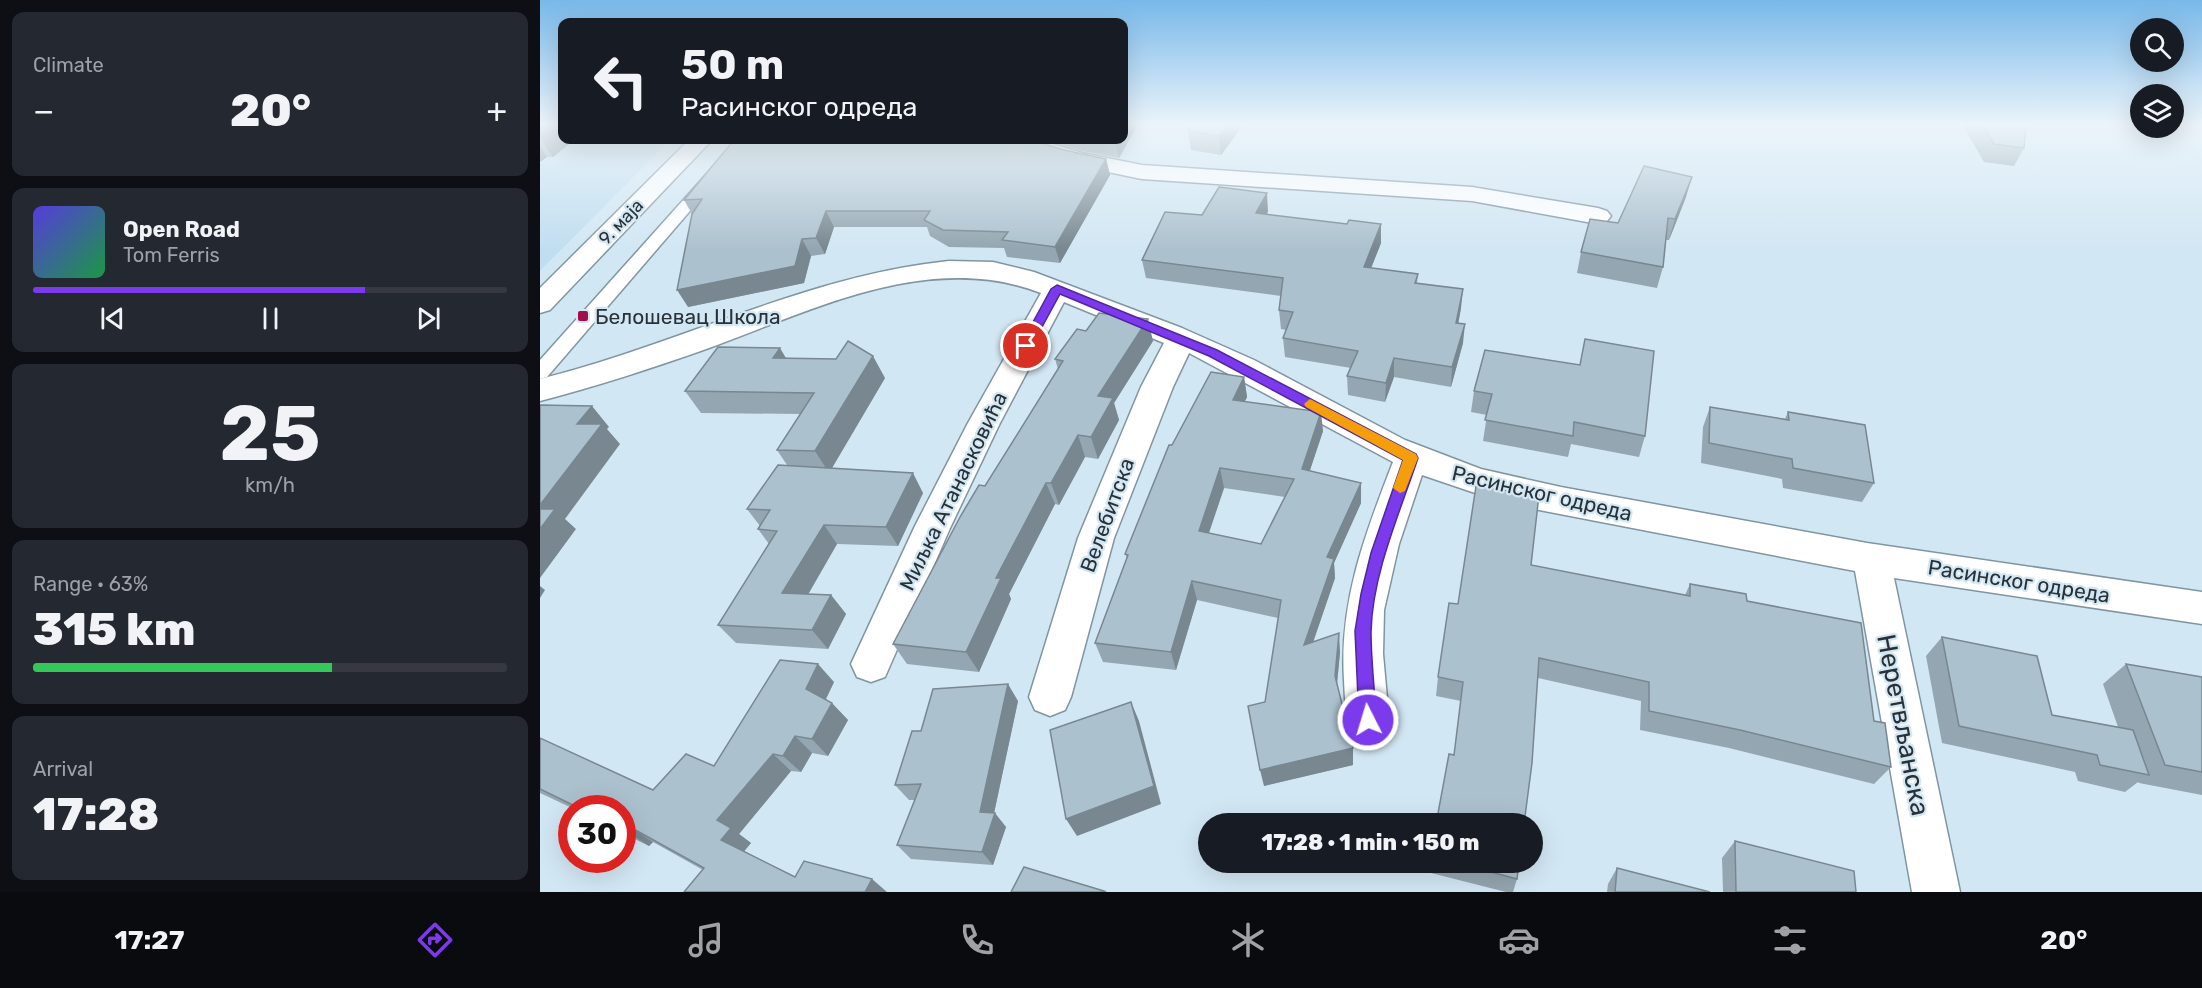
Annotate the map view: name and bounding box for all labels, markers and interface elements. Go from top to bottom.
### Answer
map controls [2130,18,2184,138]
button: search [2130,18,2184,72]
text: 50 m [681,40,784,90]
icon: left [582,42,660,120]
text: Climate [33,53,104,77]
text: 20° [230,84,311,137]
button: layers [2130,84,2184,138]
text: − [33,91,54,130]
text: + [486,91,507,130]
text: Расинског одреда [681,91,918,123]
street label: 9. маја [594,195,648,249]
text: Open Road [123,216,240,243]
text: Tom Ferris [123,243,220,267]
icon: previous [96,302,129,335]
icon: pause [254,302,287,335]
icon: next [412,302,445,335]
place label: Белошевац Школа [595,304,781,329]
marker: Белошевац Школа [576,309,590,323]
pin [1000,320,1051,371]
icon: arrive [1009,329,1042,362]
text: 25 [219,387,321,480]
street label: Миљка Атанасковића [894,387,1012,595]
street label: Велебитска [1075,454,1139,576]
street label: Расинског одреда [1450,460,1634,526]
text: km/h [245,473,295,497]
street label: Расинског одреда [1926,554,2112,608]
text: Range · 63% [33,572,148,596]
text: 315 km [33,603,195,656]
street label: Неретвљанска [1870,632,1936,818]
position arrow [1336,688,1400,752]
text: Arrival [33,757,93,781]
text: 17:28 [33,788,159,841]
speed limit sign: 30 [558,795,636,873]
text: 17:28 · 1 min · 150 m [1262,829,1479,856]
icon: directions [414,919,456,961]
icon: music [685,919,727,961]
icon: phone [956,919,998,961]
icon: climate [1227,919,1269,961]
icon: car [1498,919,1540,961]
icon: filters [1769,919,1811,961]
text: 17:27 [115,924,184,956]
text: 20° [2040,924,2087,956]

